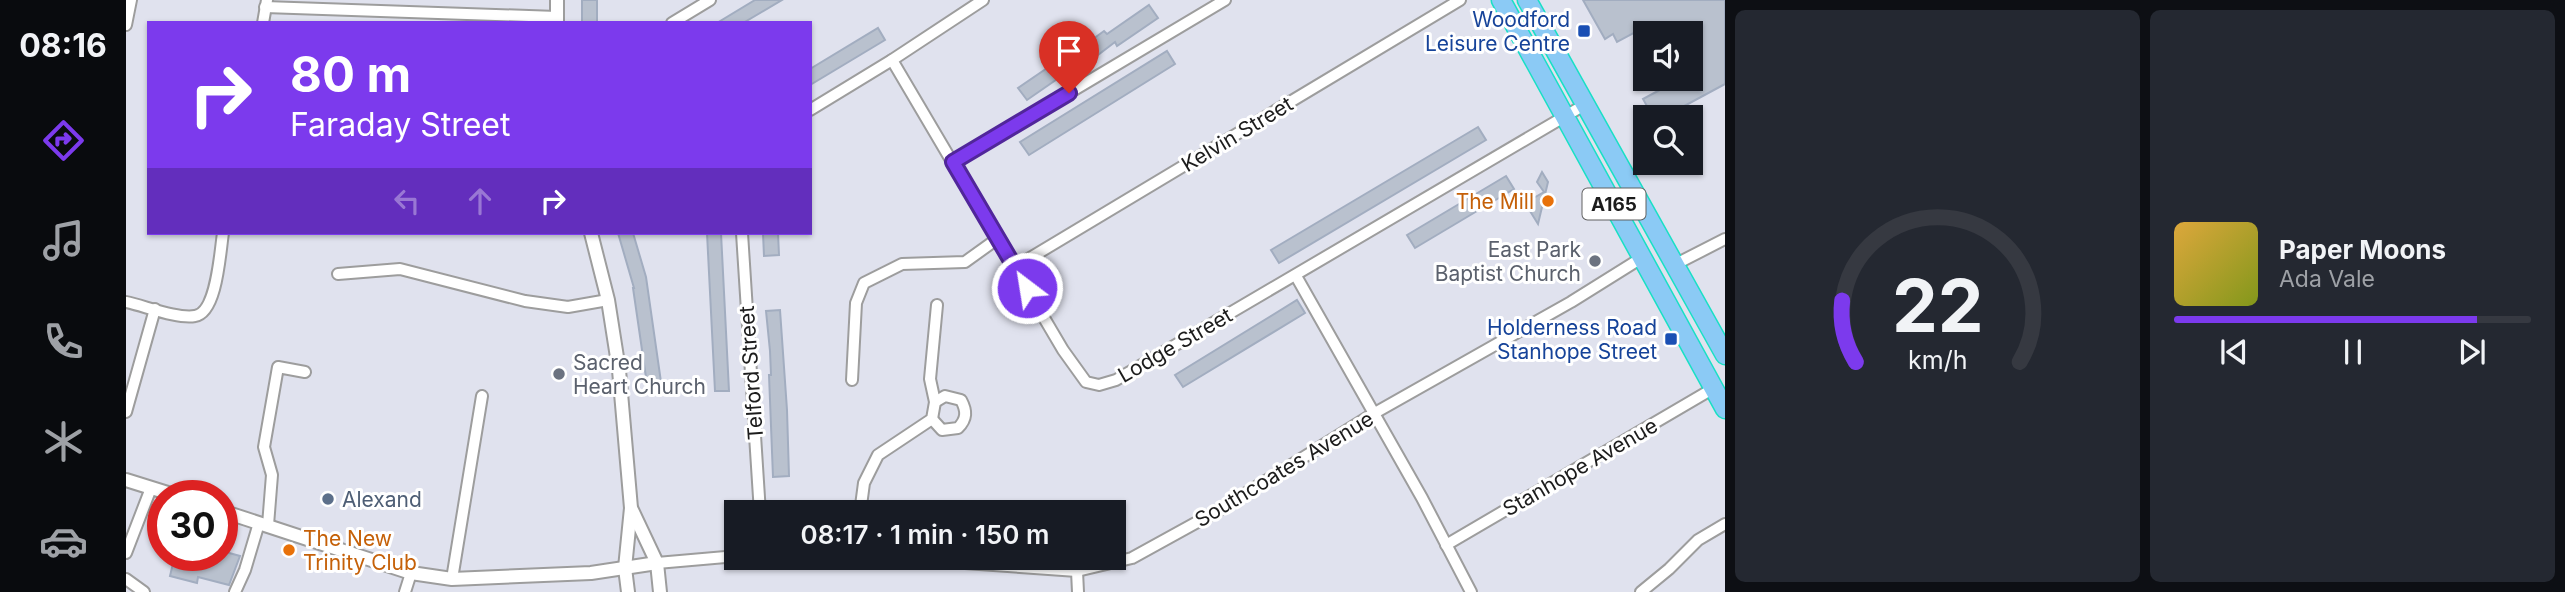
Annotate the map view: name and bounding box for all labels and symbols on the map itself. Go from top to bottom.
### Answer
place label: Woodford Leisure Centre [1425,7,1570,56]
pin [1039,21,1099,93]
marker: Woodford Leisure Centre [1576,23,1592,39]
street label: Kelvin Street [1177,91,1297,177]
road number: A165 [1582,188,1646,220]
place label: The Mill [1456,189,1534,214]
marker: The Mill [1540,193,1556,209]
place label: East Park Baptist Church [1435,237,1581,286]
position arrow [990,251,1064,325]
marker: East Park Baptist Church [1587,253,1603,269]
street label: Lodge Street [1113,302,1237,388]
street label: Telford Street [734,305,768,441]
place label: Holderness Road Stanhope Street [1487,315,1657,364]
marker: Holderness Road Stanhope Street [1663,331,1679,347]
place label: Sacred Heart Church [573,350,706,399]
marker: Sacred Heart Church [551,366,567,382]
street label: Southcoates Avenue [1190,406,1378,532]
street label: Stanhope Avenue [1498,413,1662,521]
speed limit sign: 30 [147,480,238,571]
place label: Alexand [342,487,422,512]
marker: Alexand [320,491,336,507]
place label: The New Trinity Club [303,526,417,575]
marker: The New Trinity Club [281,542,297,558]

